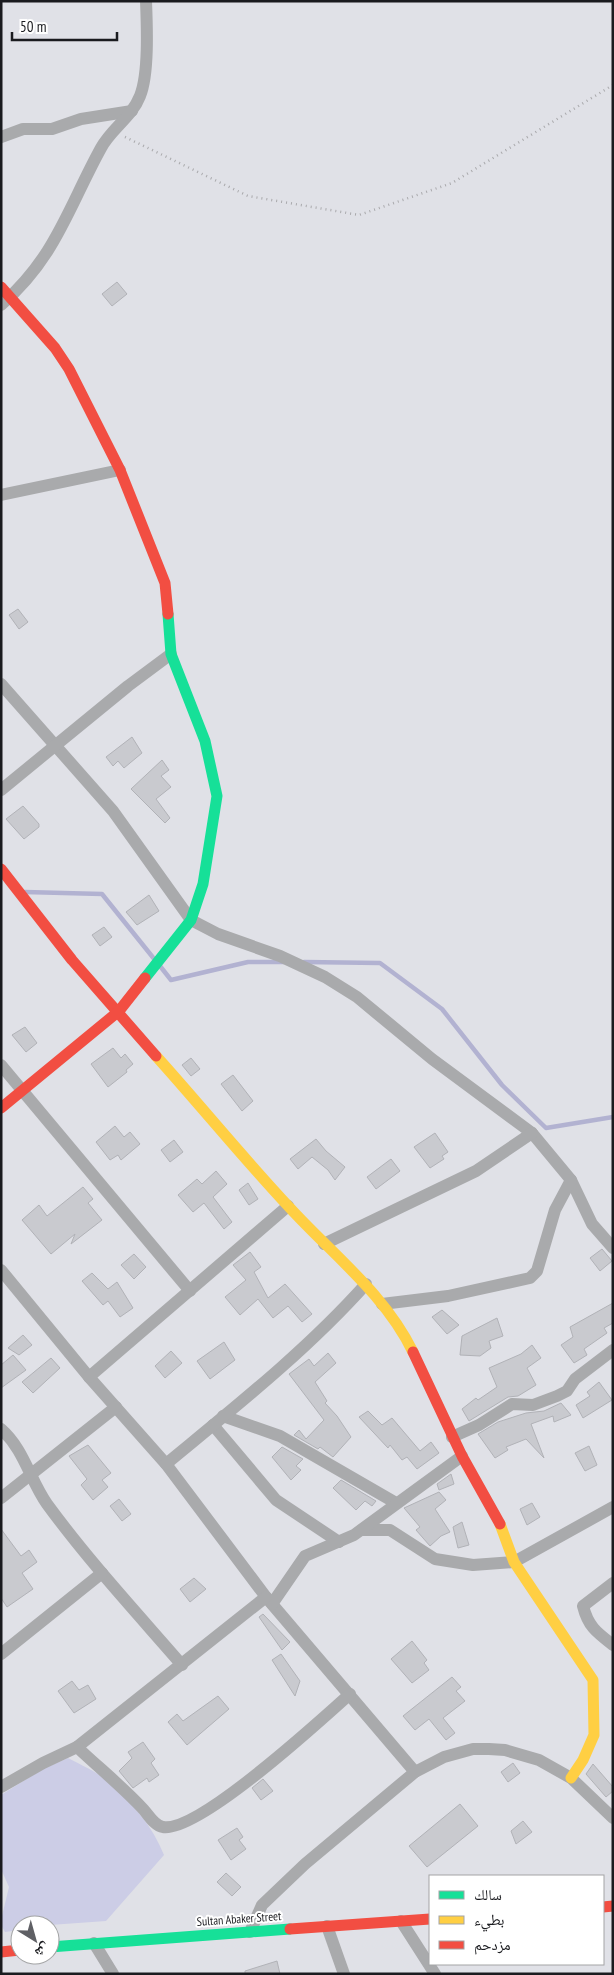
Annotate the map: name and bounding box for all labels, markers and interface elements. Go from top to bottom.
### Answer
scale bar [12,10,118,42]
text: 50 m [20,17,46,36]
legend [429,1875,604,1965]
text: سالك [474,1885,502,1904]
street label: Sultan Abaker Street [196,1908,282,1929]
text: بطيء [474,1910,504,1932]
north arrow [10,1915,60,1965]
text: مزدحم [474,1935,511,1955]
text: ش [31,1939,54,1962]

